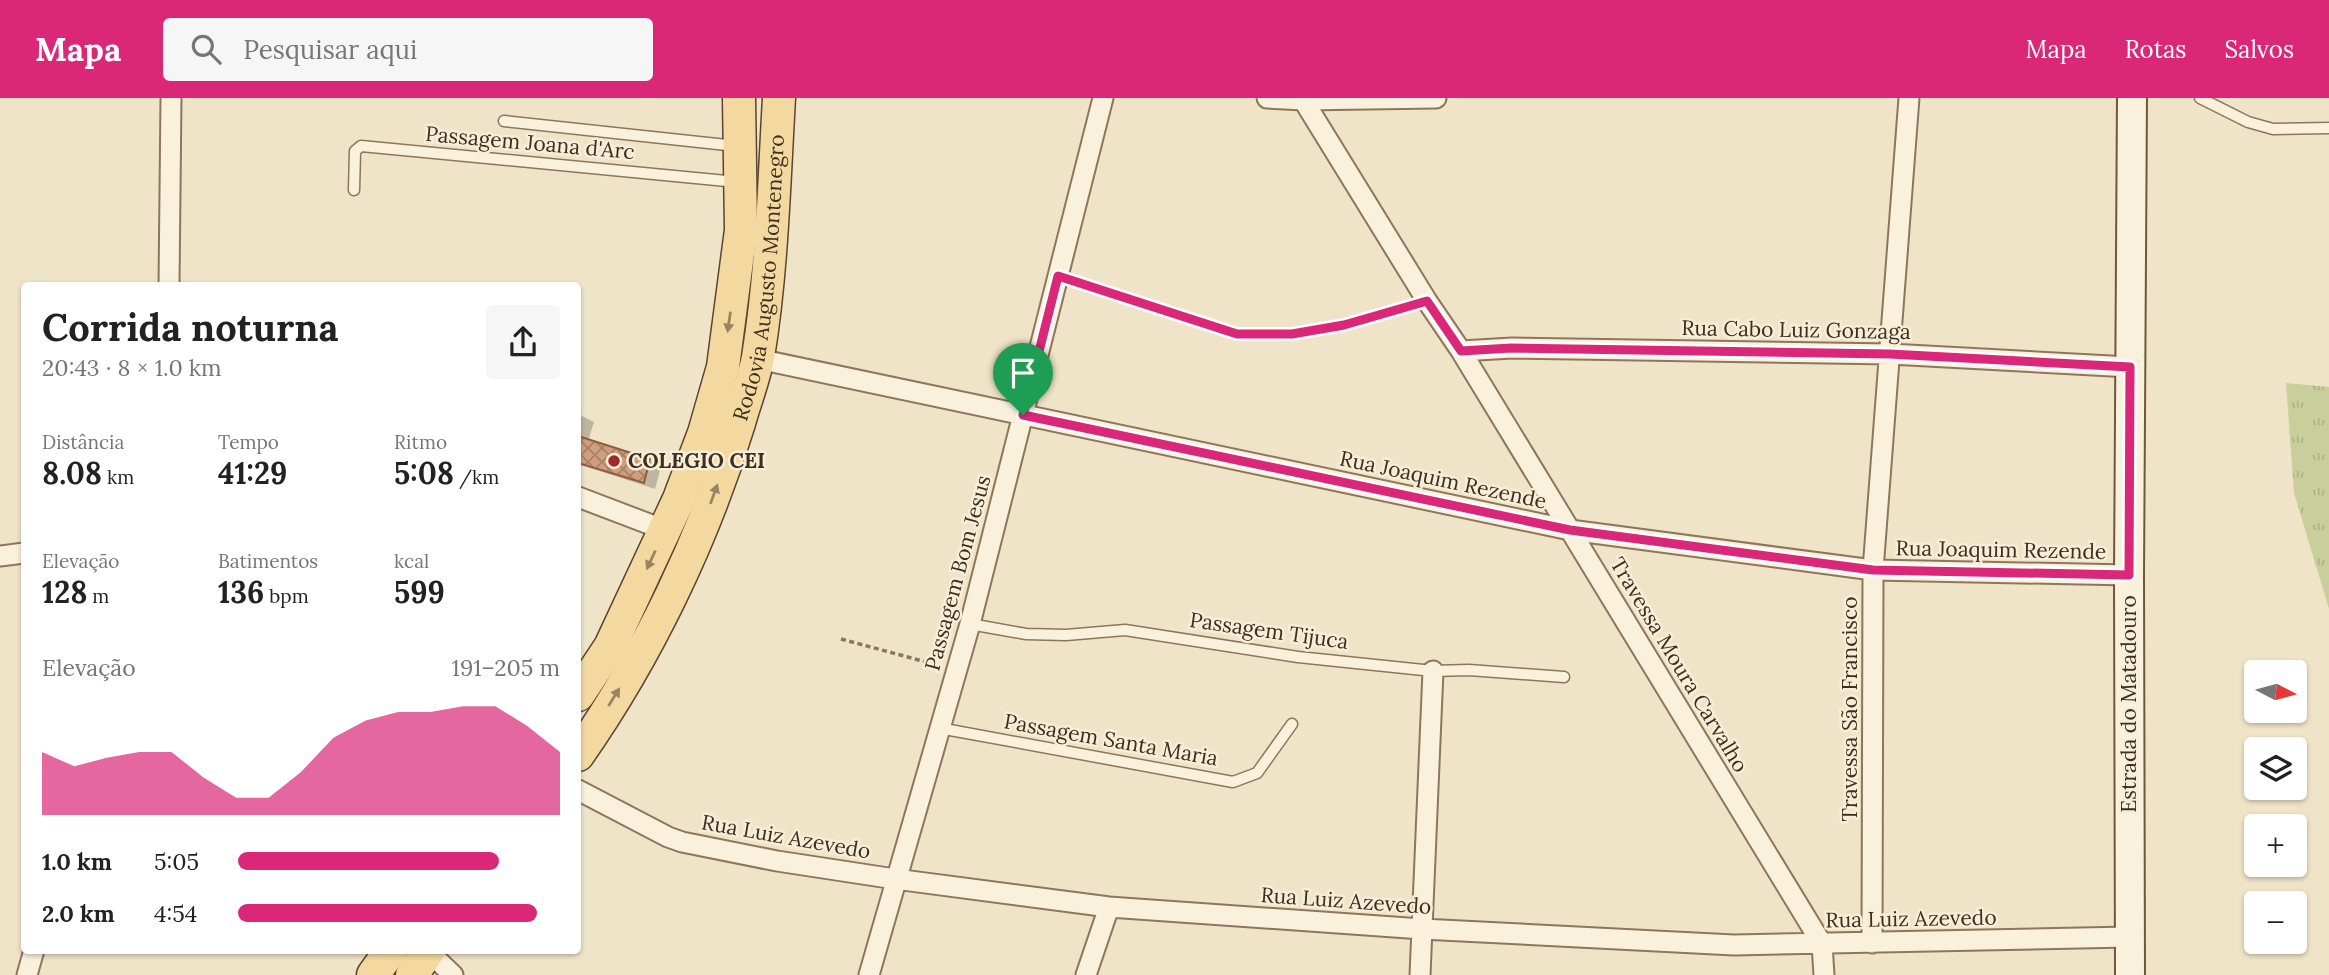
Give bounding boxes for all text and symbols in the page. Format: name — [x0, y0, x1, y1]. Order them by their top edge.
search box — [163, 18, 653, 81]
text: Mapa — [35, 28, 121, 70]
icon: search — [187, 30, 225, 68]
text: Pesquisar aqui — [243, 33, 417, 66]
text: Mapa — [2026, 34, 2087, 65]
text: Rotas — [2125, 34, 2186, 65]
text: Salvos — [2224, 34, 2294, 65]
street label: Passagem Joana d'Arc — [424, 120, 636, 165]
street label: Rodovia Augusto Montenegro — [726, 134, 790, 424]
text: Corrida noturna — [42, 303, 338, 351]
button: share — [486, 305, 560, 379]
one-way arrow — [723, 311, 734, 333]
street label: Rua Cabo Luiz Gonzaga — [1681, 314, 1911, 345]
pin — [993, 343, 1053, 415]
text: 20:43 · 8 × 1.0 km — [42, 353, 222, 382]
icon: arrive — [1004, 354, 1042, 392]
text: Distância — [42, 430, 124, 454]
text: Tempo — [218, 430, 279, 454]
text: Ritmo — [394, 430, 447, 454]
street label: Rua Joaquim Rezende — [1337, 444, 1549, 515]
place label: COLEGIO CEI — [628, 447, 765, 474]
marker: COLEGIO CEI — [606, 453, 622, 469]
text: 8.08 — [42, 454, 102, 492]
text: 41:29 — [218, 454, 287, 492]
text: 5:08 — [394, 454, 454, 492]
text: km — [102, 465, 134, 489]
text: /km — [454, 465, 499, 489]
street label: Passagem Bom Jesus — [918, 472, 997, 674]
one-way arrow — [709, 483, 720, 504]
street label: Rua Joaquim Rezende — [1895, 534, 2107, 565]
text: Elevação — [42, 549, 119, 573]
text: Batimentos — [218, 549, 318, 573]
text: kcal — [394, 549, 429, 573]
one-way arrow — [645, 550, 657, 570]
street label: Travessa Moura Carvalho — [1604, 552, 1754, 777]
text: 128 — [42, 573, 87, 611]
text: 136 — [218, 573, 264, 611]
text: 599 — [394, 573, 445, 611]
text: m — [87, 584, 109, 608]
text: bpm — [264, 584, 309, 608]
street label: Estrada do Matadouro — [2115, 595, 2142, 813]
street label: Travessa São Francisco — [1836, 597, 1863, 821]
street label: Passagem Tijuca — [1188, 606, 1350, 655]
text: Elevação — [42, 653, 136, 682]
text: 191–205 m — [452, 653, 560, 682]
north arrow — [2244, 660, 2306, 723]
map controls — [2244, 660, 2307, 954]
one-way arrow — [608, 688, 621, 707]
street label: Passagem Santa Maria — [1002, 707, 1220, 772]
button: layers — [2244, 737, 2307, 800]
street label: Rua Luiz Azevedo — [699, 808, 873, 865]
button: + — [2244, 814, 2307, 877]
text: 1.0 km — [42, 847, 112, 876]
text: 5:05 — [154, 847, 199, 876]
street label: Rua Luiz Azevedo — [1260, 881, 1432, 920]
button: − — [2244, 891, 2307, 954]
text: 2.0 km — [42, 899, 115, 928]
text: 4:54 — [154, 899, 197, 928]
street label: Rua Luiz Azevedo — [1825, 904, 1997, 933]

